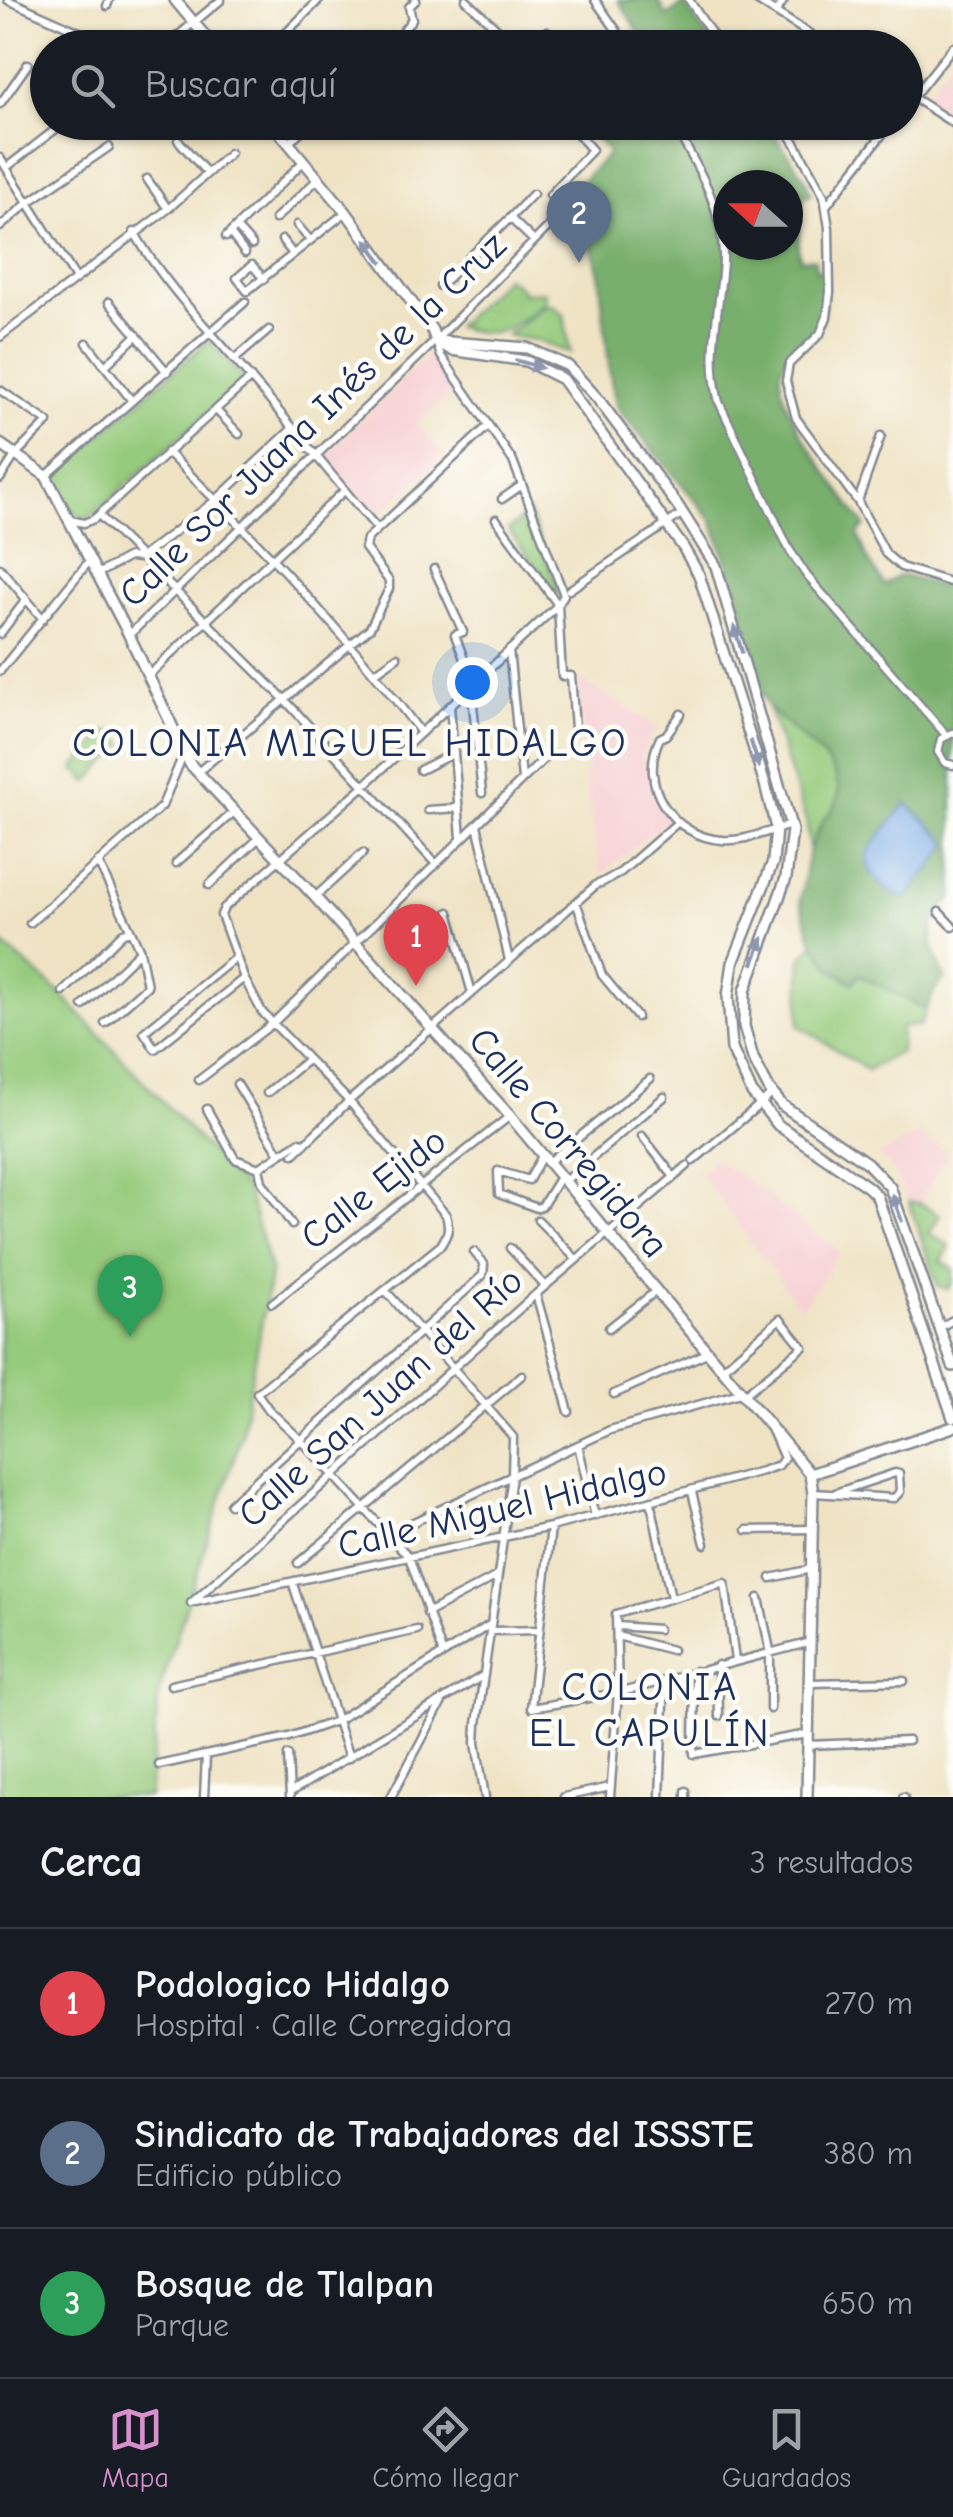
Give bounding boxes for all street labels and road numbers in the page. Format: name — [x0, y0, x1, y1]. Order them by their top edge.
street label: Calle Sor Juana Inés de la Cruz — [110, 223, 515, 616]
street label: Calle Corregidora — [459, 1019, 677, 1266]
street label: Calle Ejido — [292, 1118, 455, 1259]
street label: Calle San Juan del Río — [229, 1259, 532, 1537]
street label: Calle Miguel Hidalgo — [334, 1450, 671, 1568]

